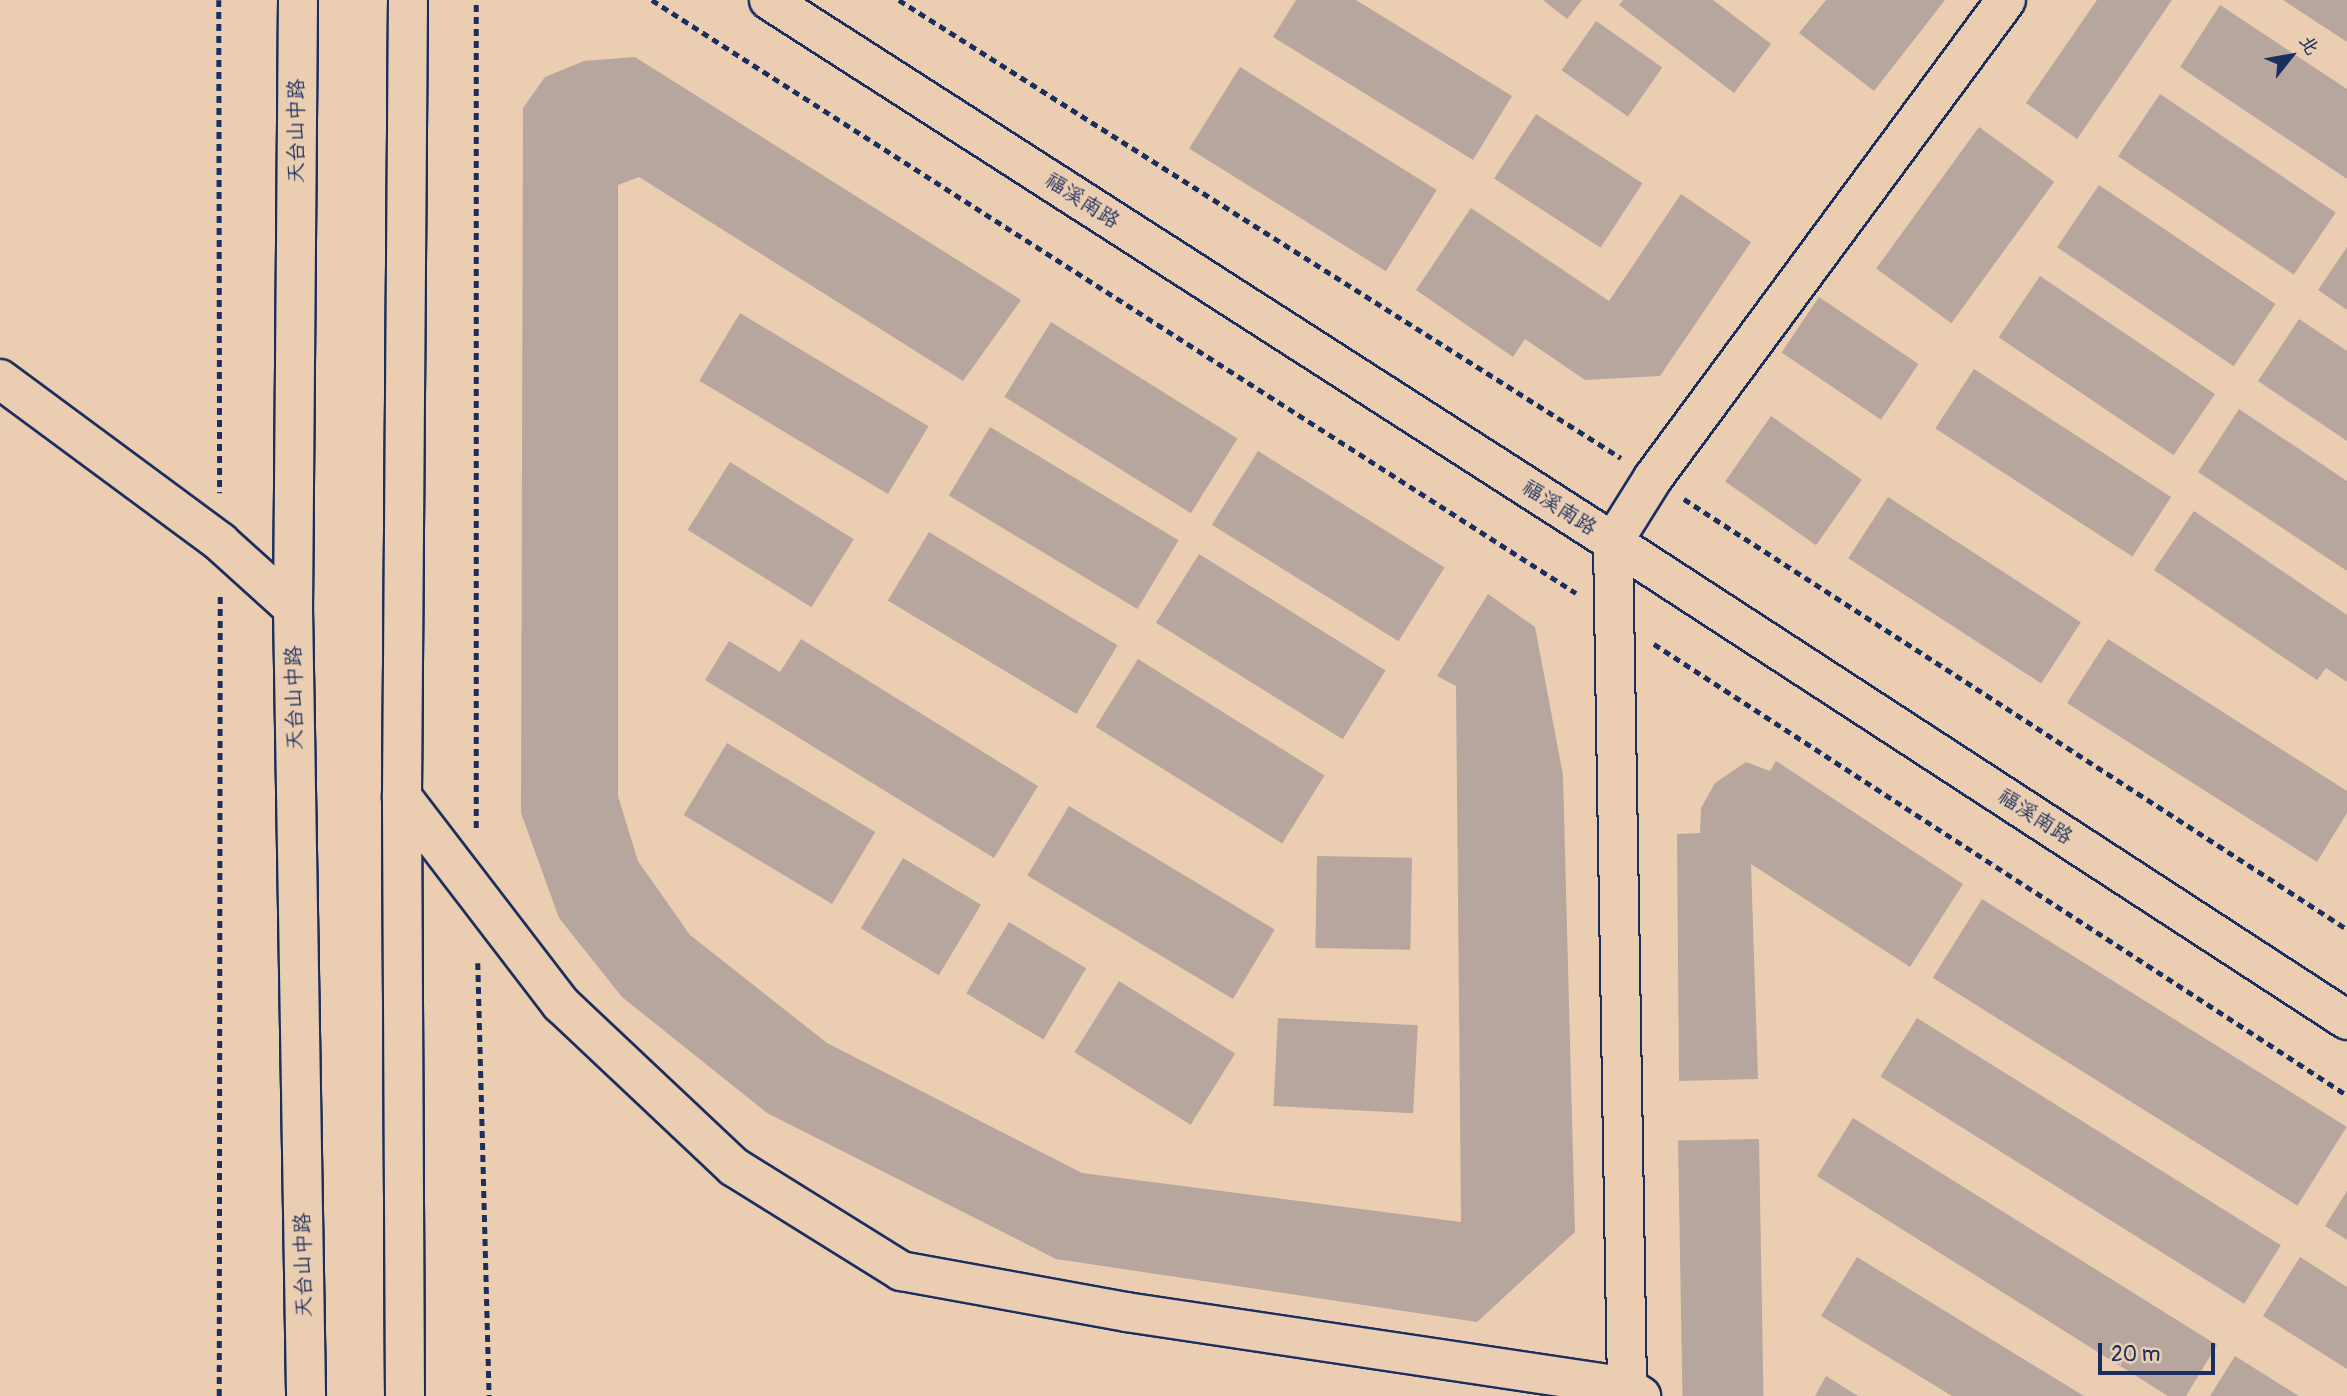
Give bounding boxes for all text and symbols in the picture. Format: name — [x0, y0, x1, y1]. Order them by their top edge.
north arrow — [2256, 21, 2326, 91]
text: 北 — [2294, 31, 2324, 60]
street label: 天台山中路 — [284, 79, 310, 183]
street label: 福溪南路 — [1040, 168, 1124, 234]
street label: 福溪南路 — [1517, 475, 1601, 541]
street label: 天台山中路 — [281, 645, 309, 751]
street label: 福溪南路 — [1993, 784, 2077, 850]
street label: 天台山中路 — [290, 1212, 318, 1318]
scale bar — [2102, 1330, 2219, 1374]
text: 20 m — [2111, 1341, 2160, 1368]

